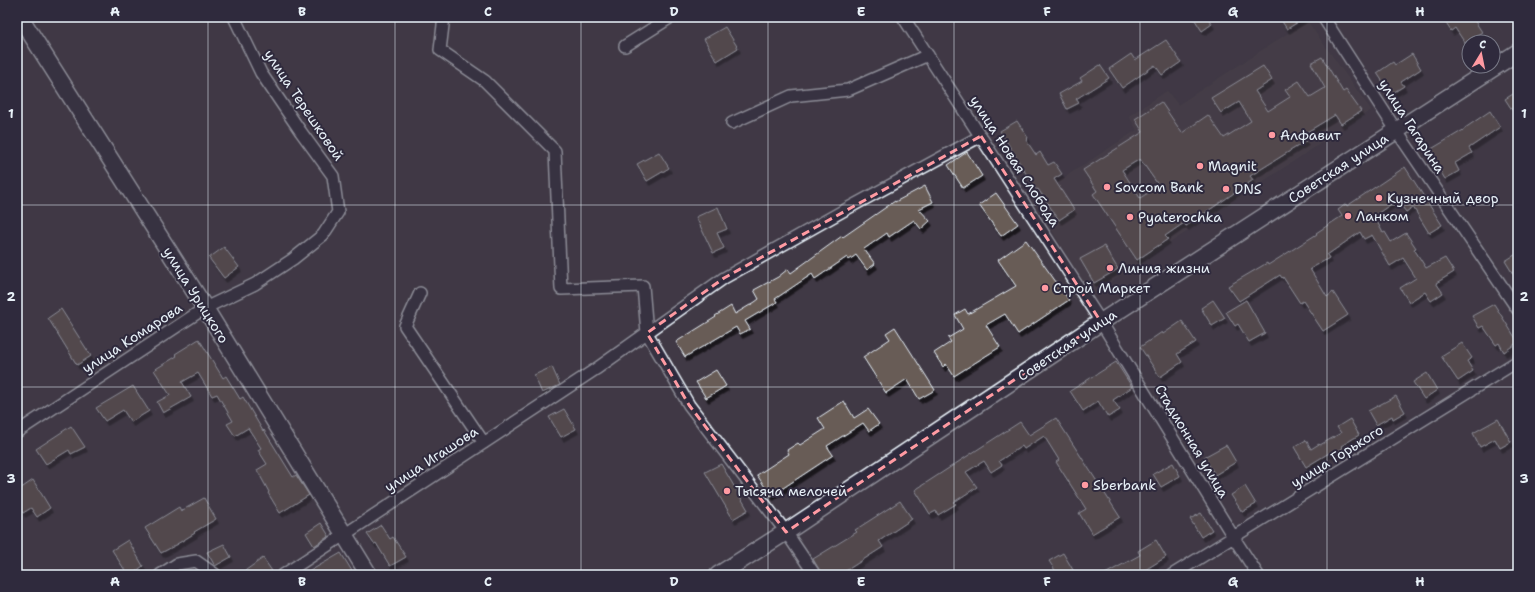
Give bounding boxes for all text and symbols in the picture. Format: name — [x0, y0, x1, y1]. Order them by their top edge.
text: A — [110, 3, 120, 20]
text: B — [298, 3, 306, 20]
text: C — [484, 3, 492, 20]
text: D — [669, 3, 679, 20]
text: E — [857, 3, 866, 20]
text: F — [1043, 3, 1051, 20]
text: G — [1228, 3, 1239, 20]
text: H — [1415, 3, 1425, 20]
north arrow — [1461, 34, 1501, 74]
text: С — [1478, 37, 1488, 53]
street label: улица Терешковой — [260, 46, 348, 164]
street label: улица Гагарина — [1375, 75, 1449, 177]
street label: улица Новая Слобода — [966, 92, 1064, 230]
text: 1 — [8, 105, 14, 122]
text: 1 — [1521, 105, 1527, 122]
place label: Алфавит — [1280, 126, 1341, 144]
street label: Советская улица — [1285, 129, 1392, 207]
marker: Алфавит — [1267, 130, 1277, 140]
place label: Magnit — [1208, 157, 1257, 175]
marker: Magnit — [1195, 161, 1205, 171]
place label: Sovcom Bank — [1115, 178, 1204, 196]
place label: DNS — [1234, 180, 1262, 198]
marker: Sovcom Bank — [1102, 182, 1112, 192]
marker: DNS — [1221, 184, 1231, 194]
place label: Кузнечный двор — [1387, 189, 1499, 207]
marker: Кузнечный двор — [1374, 193, 1384, 203]
place label: Ланком — [1356, 207, 1409, 225]
place label: Pyaterochka — [1138, 208, 1222, 226]
marker: Ланком — [1343, 211, 1353, 221]
marker: Pyaterochka — [1125, 212, 1135, 222]
street label: улица Урицкого — [159, 243, 233, 347]
place label: Линия жизни — [1118, 259, 1210, 277]
marker: Линия жизни — [1105, 263, 1115, 273]
place label: Строй Маркет — [1053, 279, 1151, 297]
marker: Строй Маркет — [1040, 283, 1050, 293]
text: 2 — [6, 288, 16, 305]
text: 2 — [1519, 288, 1529, 305]
street label: улица Комарова — [78, 299, 186, 377]
street label: Советская улица — [1014, 305, 1120, 385]
street label: Стадионная улица — [1151, 381, 1233, 501]
street label: улица Горького — [1287, 420, 1387, 492]
street label: улица Игашова — [381, 422, 481, 496]
text: 3 — [6, 470, 16, 487]
text: 3 — [1519, 470, 1529, 487]
place label: Sberbank — [1093, 476, 1156, 494]
marker: Sberbank — [1080, 480, 1090, 490]
place label: Тысяча мелочей — [735, 482, 847, 500]
marker: Тысяча мелочей — [722, 486, 732, 496]
text: A — [110, 573, 120, 590]
text: B — [298, 573, 306, 590]
text: C — [484, 573, 492, 590]
text: D — [669, 573, 679, 590]
text: E — [857, 573, 866, 590]
text: F — [1043, 573, 1051, 590]
text: G — [1228, 573, 1239, 590]
text: H — [1415, 573, 1425, 590]

